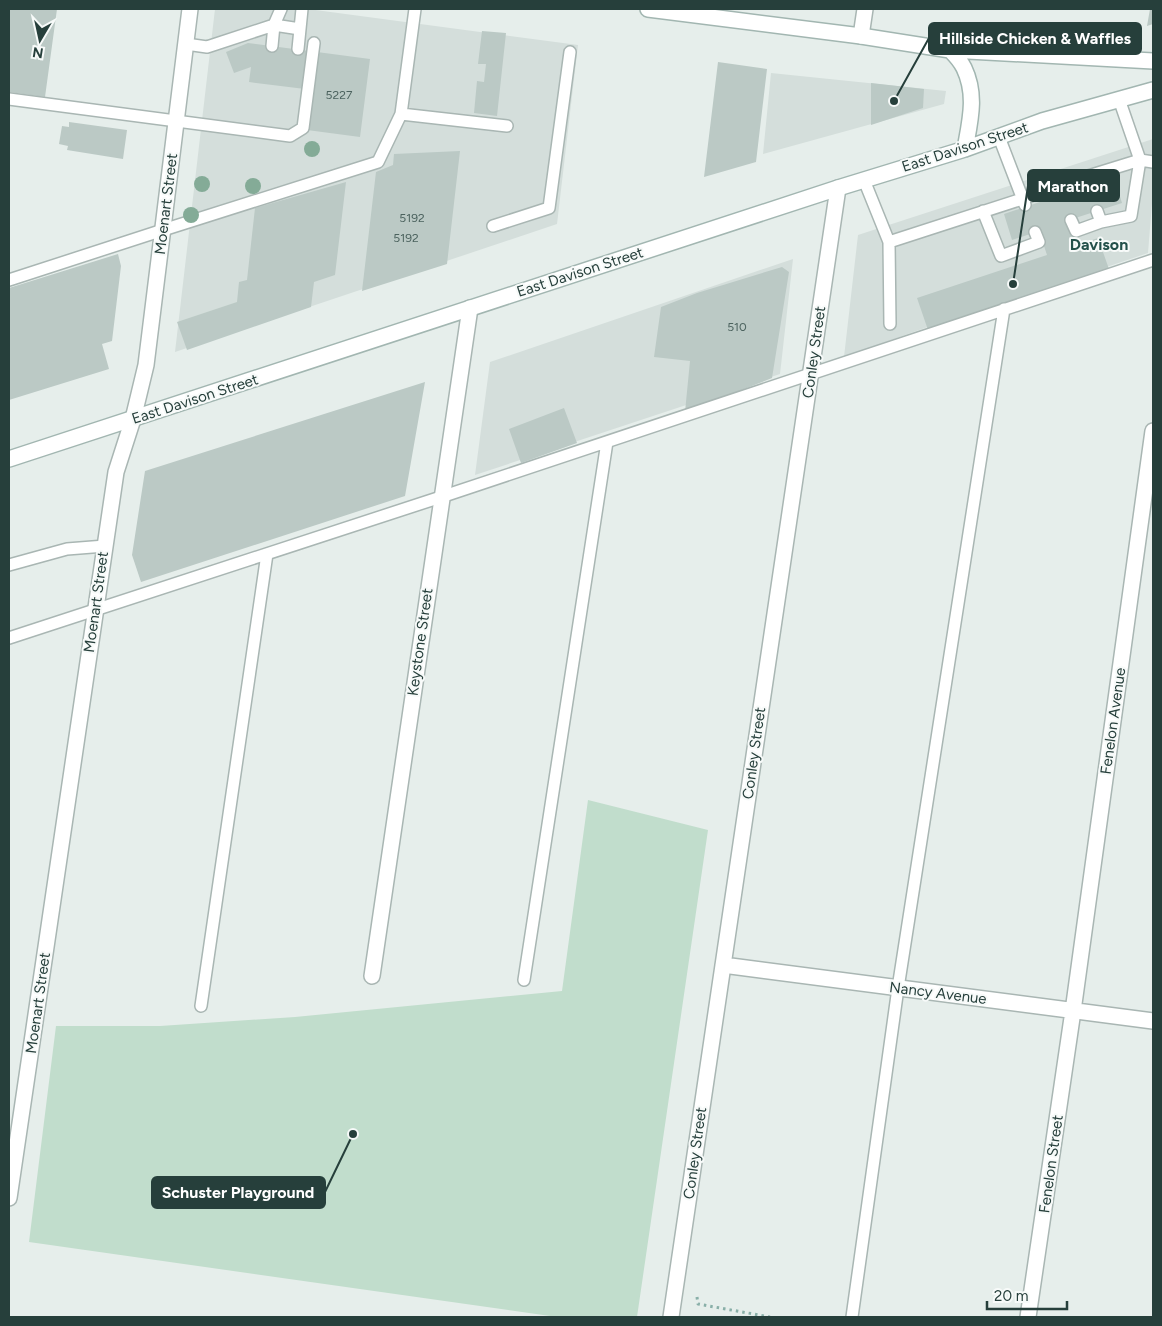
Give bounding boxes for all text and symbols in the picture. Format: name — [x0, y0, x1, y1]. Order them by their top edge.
north arrow — [15, 15, 65, 65]
callout: Hillside Chicken & Waffles — [929, 23, 1141, 54]
text: Hillside Chicken & Waffles — [939, 29, 1132, 48]
text: N — [31, 43, 45, 62]
house number: 5227 — [326, 88, 353, 102]
street label: East Davison Street — [900, 118, 1031, 176]
street label: Moenart Street — [151, 152, 181, 256]
callout: Marathon — [1028, 170, 1119, 201]
text: Marathon — [1038, 177, 1108, 196]
house number: 5192 — [399, 211, 425, 225]
house number: 5192 — [393, 231, 419, 245]
district label: Davison — [1070, 235, 1128, 254]
street label: East Davison Street — [515, 243, 646, 301]
street label: Conley Street — [799, 304, 829, 399]
house number: 510 — [727, 320, 747, 334]
street label: East Davison Street — [130, 370, 261, 428]
street label: Moenart Street — [80, 550, 112, 654]
street label: Keystone Street — [404, 587, 437, 697]
street label: Fenelon Avenue — [1097, 666, 1129, 776]
street label: Conley Street — [739, 705, 769, 800]
street label: Moenart Street — [22, 951, 54, 1055]
street label: Nancy Avenue — [888, 978, 988, 1008]
street label: Conley Street — [680, 1105, 710, 1200]
street label: Fenelon Street — [1035, 1113, 1067, 1214]
callout: Schuster Playground — [152, 1177, 325, 1208]
text: Schuster Playground — [162, 1183, 314, 1202]
scale bar — [987, 1278, 1067, 1310]
text: 20 m — [994, 1287, 1028, 1305]

